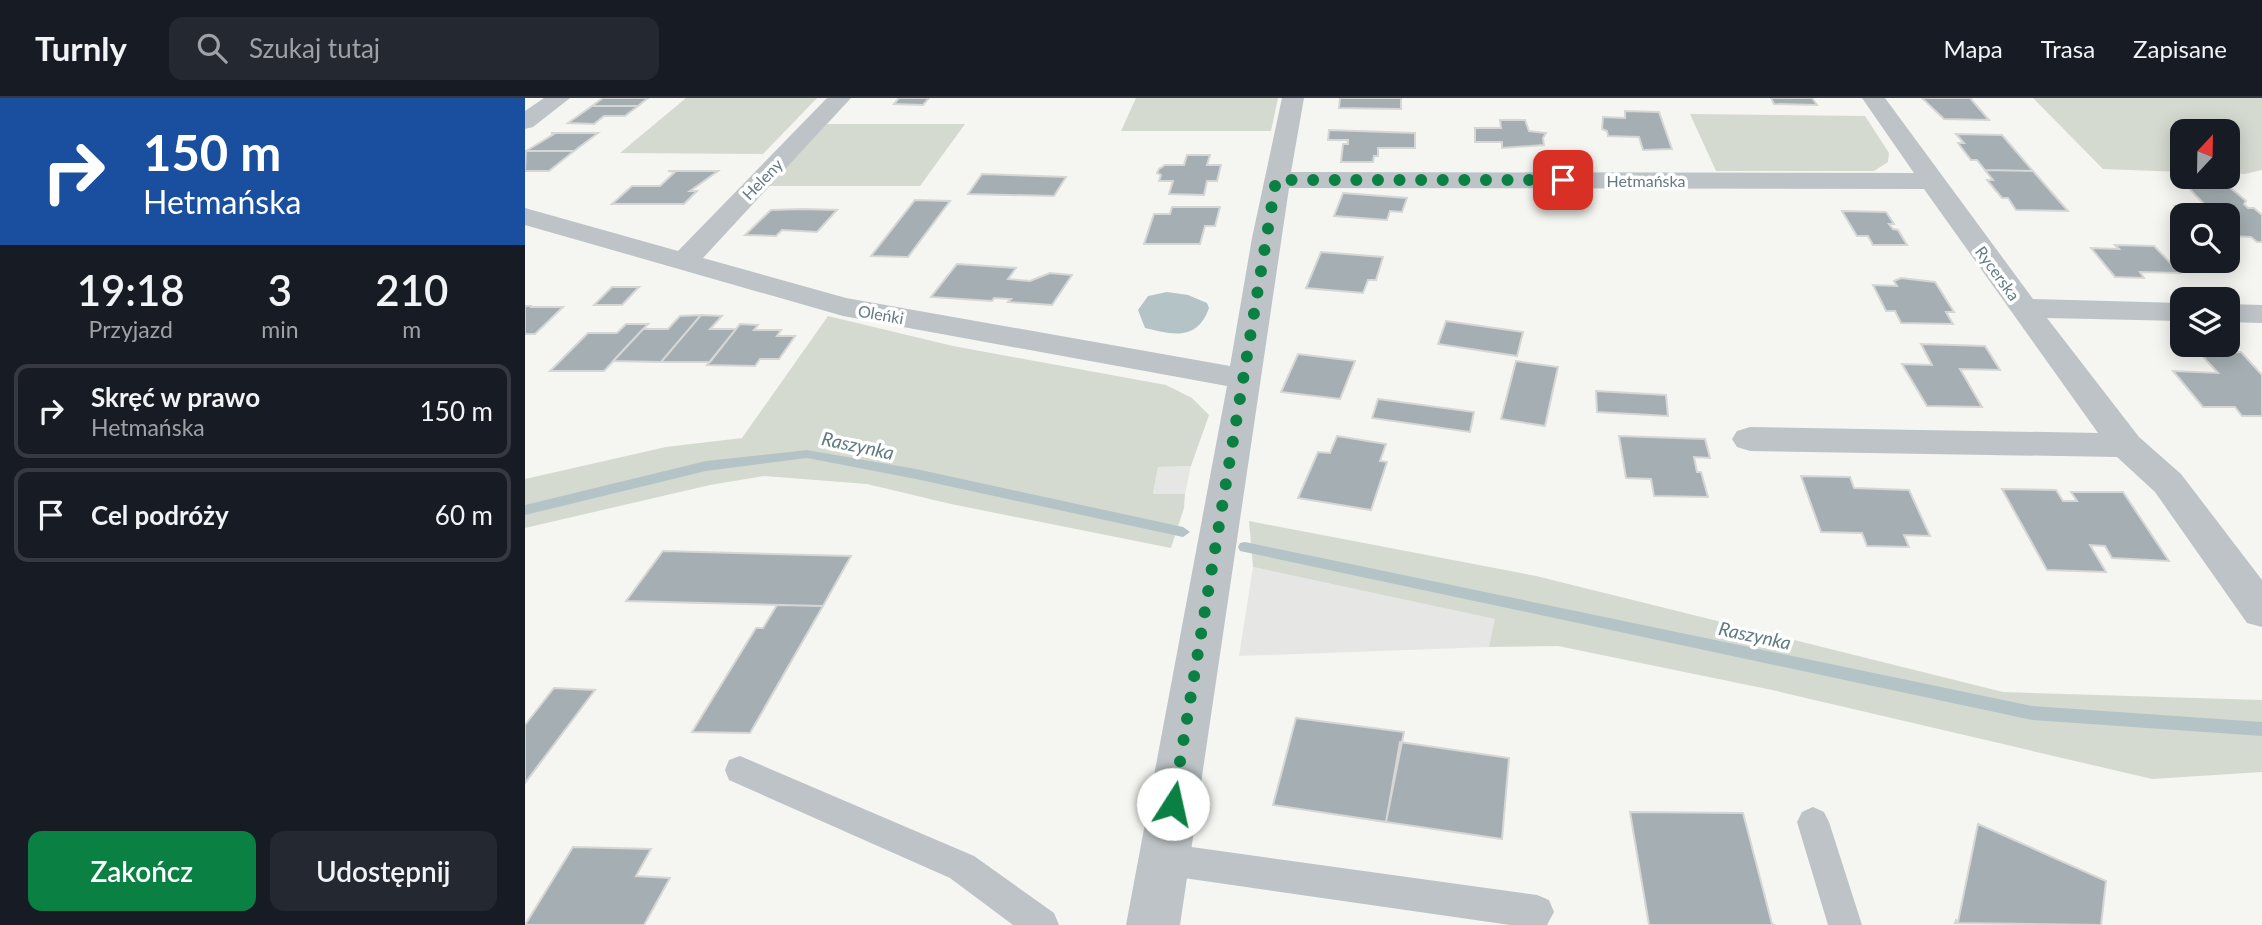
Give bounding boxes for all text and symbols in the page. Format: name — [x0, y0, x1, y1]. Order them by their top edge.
search box — [169, 17, 659, 80]
text: Turnly — [35, 28, 127, 68]
icon: search — [193, 29, 231, 67]
text: Szukaj tutaj — [249, 32, 380, 64]
text: Mapa — [1944, 34, 2003, 63]
text: Trasa — [2041, 34, 2095, 63]
text: Zapisane — [2133, 34, 2227, 63]
north arrow — [2170, 119, 2240, 189]
map controls — [2170, 119, 2240, 357]
text: 150 m — [143, 123, 281, 181]
icon: right — [28, 126, 119, 217]
pin — [1533, 150, 1593, 210]
street label: Heleny — [738, 154, 787, 203]
icon: arrive — [1544, 161, 1582, 199]
street label: Hetmańska — [1606, 171, 1686, 190]
text: Hetmańska — [143, 182, 301, 221]
button: search — [2170, 203, 2240, 273]
street label: Rycerska — [1972, 242, 2024, 304]
text: 19:18 — [77, 265, 185, 315]
text: 3 — [268, 265, 292, 315]
text: 210 — [375, 265, 448, 315]
button: layers — [2170, 287, 2240, 357]
street label: Oleńki — [857, 301, 905, 327]
text: Przyjazd — [89, 315, 173, 343]
text: min — [261, 315, 299, 343]
text: m — [402, 315, 421, 343]
text: Skręć w prawo — [91, 381, 260, 413]
icon: right — [32, 392, 70, 430]
text: 150 m — [420, 395, 493, 427]
text: Hetmańska — [91, 413, 205, 441]
water label: Raszynka — [820, 426, 896, 464]
icon: arrive — [32, 496, 70, 534]
text: Cel podróży — [91, 499, 229, 531]
text: 60 m — [435, 499, 493, 531]
water label: Raszynka — [1717, 616, 1793, 654]
position arrow — [1136, 767, 1210, 841]
button: Zakończ — [28, 831, 256, 911]
button: Udostępnij — [270, 831, 497, 911]

